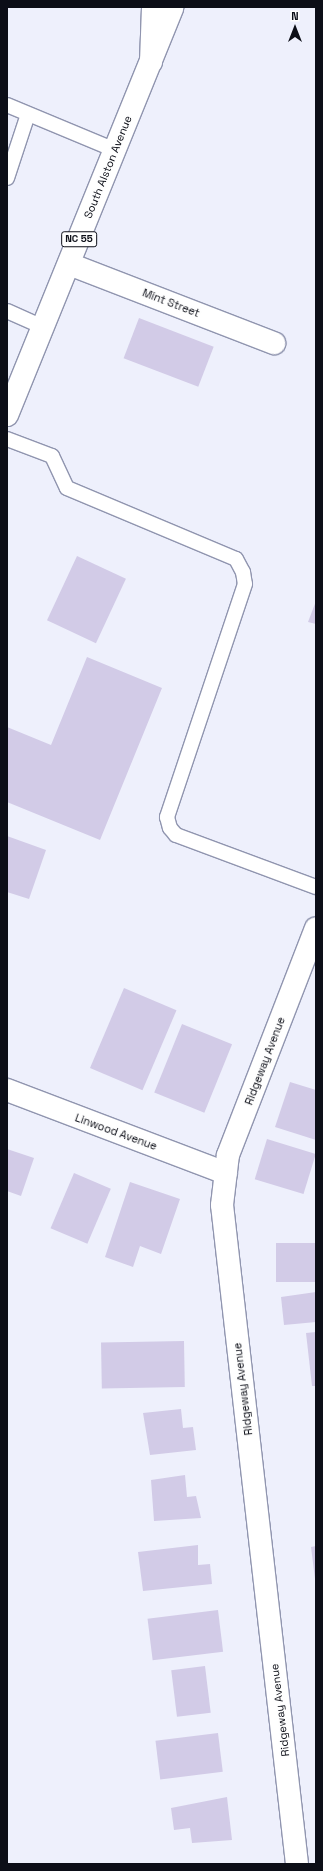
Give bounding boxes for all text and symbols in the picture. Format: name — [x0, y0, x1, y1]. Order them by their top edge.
north arrow — [275, 8, 315, 48]
text: N — [291, 9, 299, 23]
street label: South Alston Avenue — [81, 113, 135, 221]
road number: NC 55 — [61, 231, 97, 247]
street label: Mint Street — [140, 286, 202, 320]
street label: Ridgeway Avenue — [242, 1015, 288, 1107]
street label: Linwood Avenue — [73, 1111, 159, 1153]
street label: Ridgeway Avenue — [231, 1342, 255, 1436]
street label: Ridgeway Avenue — [268, 1663, 292, 1757]

